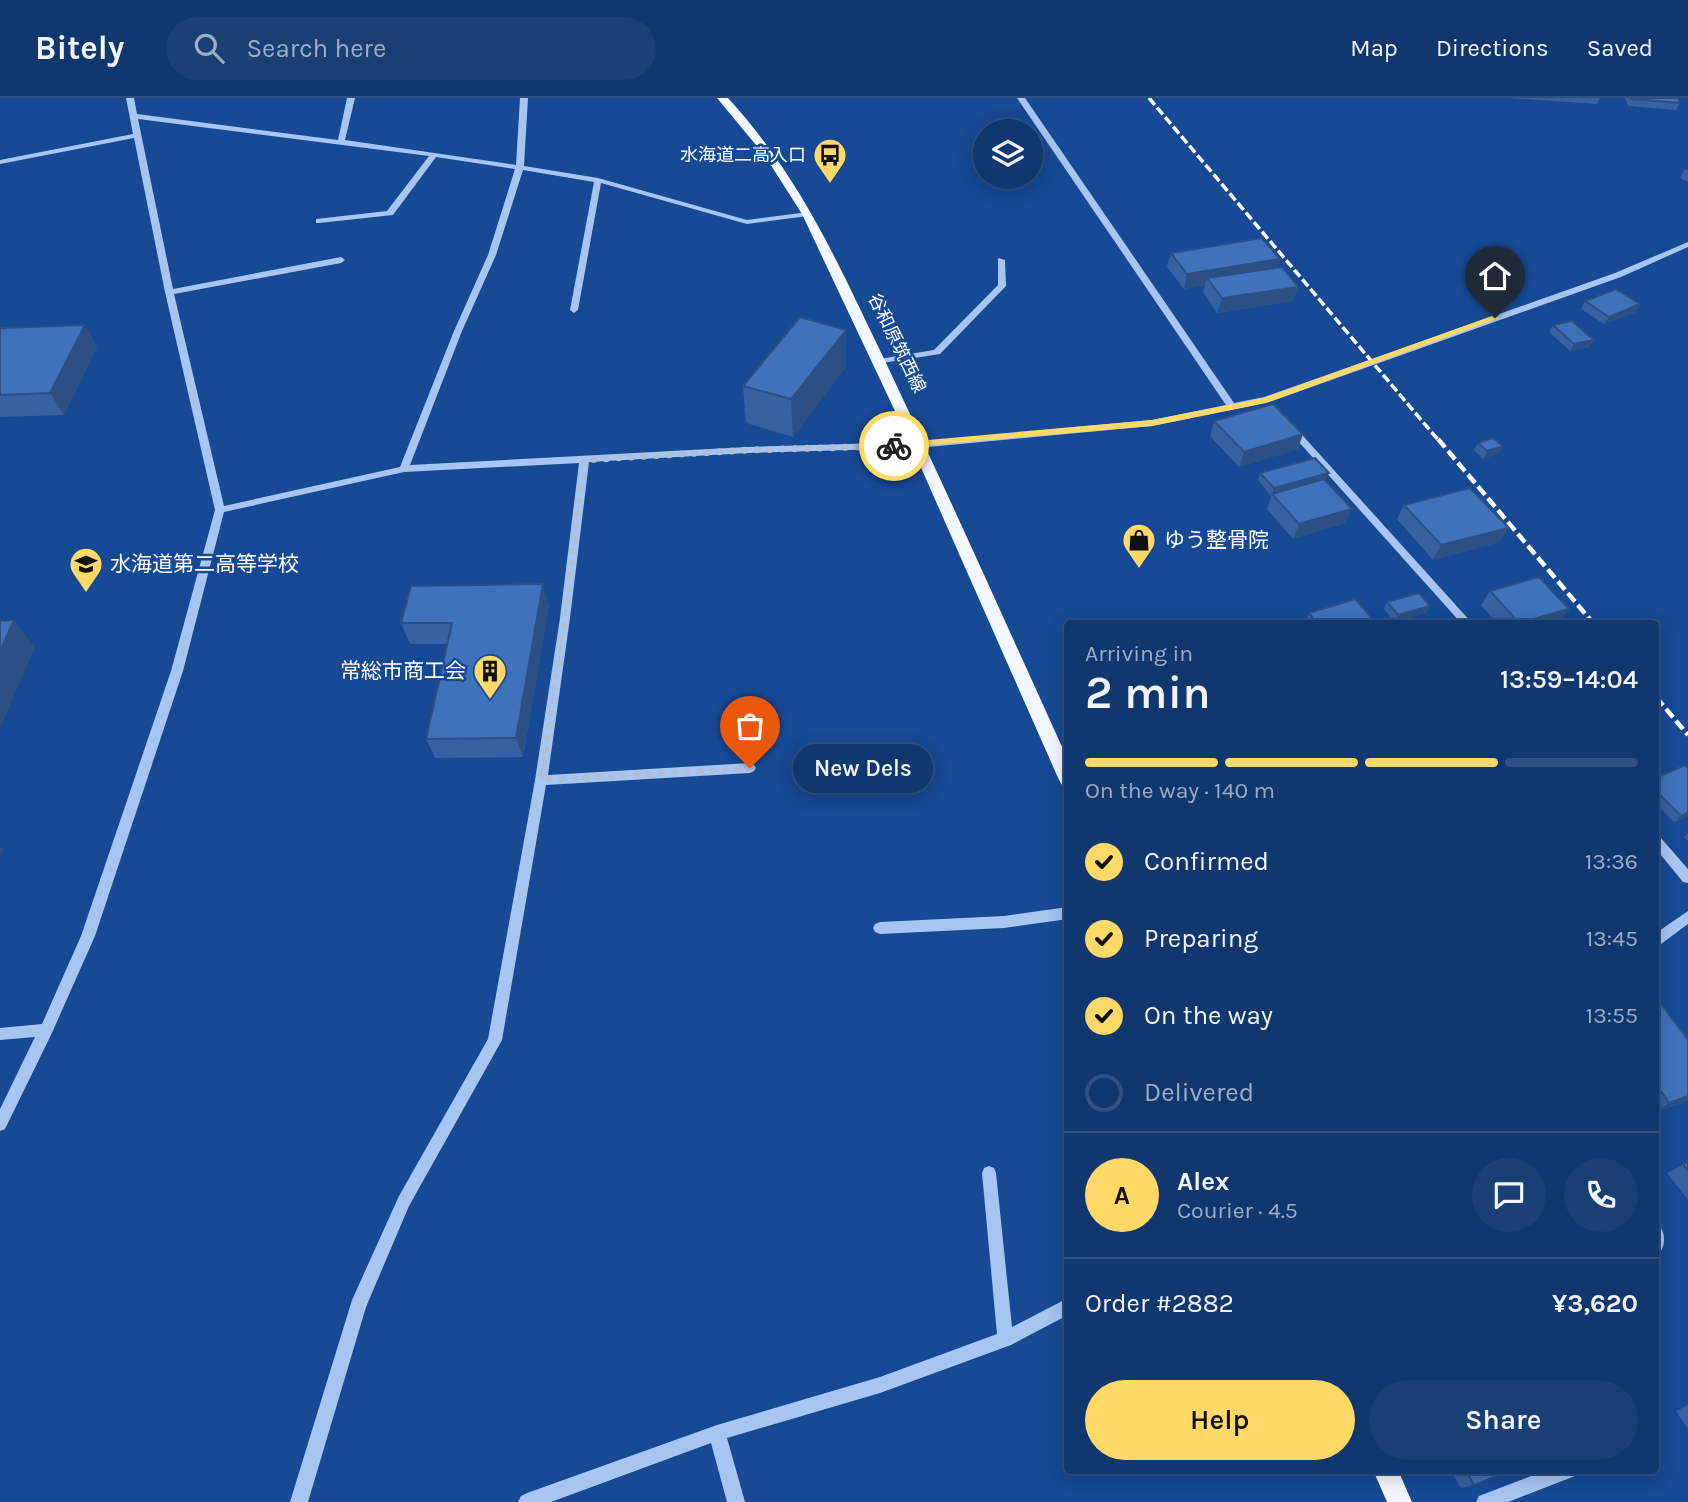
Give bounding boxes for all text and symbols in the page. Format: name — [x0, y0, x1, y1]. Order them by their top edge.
search box — [166, 17, 656, 80]
text: Bitely — [35, 29, 124, 67]
icon: search — [190, 29, 228, 67]
text: Search here — [246, 33, 386, 64]
text: Map — [1350, 34, 1398, 62]
text: Directions — [1436, 34, 1549, 62]
text: Saved — [1587, 34, 1653, 62]
map controls — [973, 119, 1043, 189]
button: layers — [973, 119, 1043, 189]
bus stop icon: 水海道二高入口 — [811, 136, 849, 185]
place label: 水海道二高入口 — [680, 144, 806, 166]
pin — [1465, 246, 1525, 318]
icon: home — [1476, 257, 1514, 295]
street label: 谷和原筑西線 — [863, 290, 931, 396]
courier — [859, 411, 929, 481]
icon: bike — [875, 427, 913, 465]
shop icon: ゆう整骨院 — [1120, 521, 1158, 570]
place label: ゆう整骨院 — [1164, 528, 1269, 552]
school or university icon: 水海道第二高等学校 — [67, 545, 105, 594]
place label: 水海道第二高等学校 — [110, 552, 299, 576]
text: Arriving in — [1085, 640, 1193, 667]
building icon: 常総市商工会 — [471, 652, 509, 701]
place label: 常総市商工会 — [340, 659, 466, 683]
text: 13:59–14:04 — [1500, 664, 1638, 695]
text: 2 min — [1085, 666, 1211, 720]
pin — [720, 696, 780, 768]
icon: bag — [731, 707, 769, 745]
callout: New Dels — [792, 744, 932, 792]
text: New Dels — [814, 755, 912, 782]
text: On the way · 140 m — [1085, 777, 1275, 804]
icon: check — [1085, 843, 1123, 881]
text: Confirmed — [1144, 846, 1269, 877]
text: 13:36 — [1585, 848, 1638, 875]
icon: check — [1085, 920, 1123, 958]
text: Preparing — [1144, 923, 1258, 954]
text: 13:45 — [1586, 925, 1638, 952]
icon: check — [1085, 997, 1123, 1035]
text: On the way — [1144, 1000, 1273, 1031]
text: 13:55 — [1586, 1002, 1638, 1029]
text: Delivered — [1144, 1077, 1254, 1108]
button: chat — [1472, 1158, 1546, 1232]
button: phone — [1564, 1158, 1638, 1232]
text: Alex — [1177, 1166, 1229, 1197]
text: A — [1114, 1180, 1130, 1211]
text: Courier · 4.5 — [1177, 1197, 1298, 1224]
text: Order #2882 — [1085, 1288, 1234, 1319]
text: ¥3,620 — [1552, 1288, 1638, 1319]
button: Help — [1085, 1380, 1355, 1460]
button: Share — [1369, 1380, 1638, 1460]

